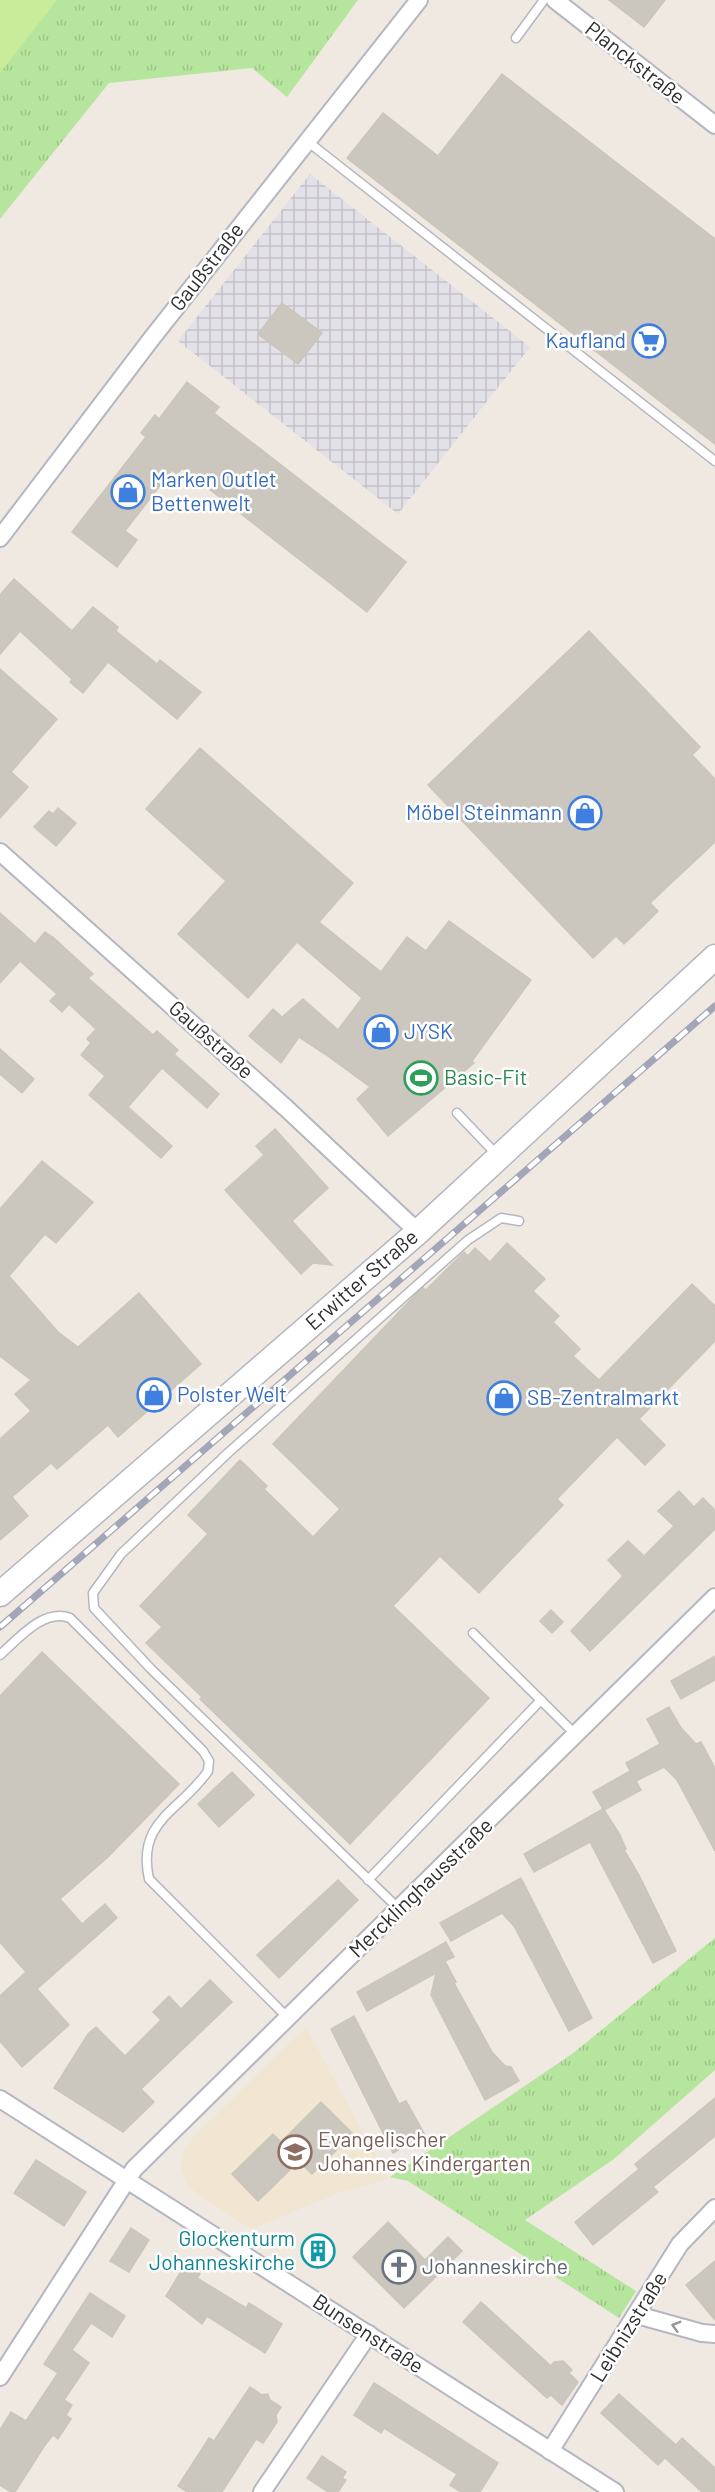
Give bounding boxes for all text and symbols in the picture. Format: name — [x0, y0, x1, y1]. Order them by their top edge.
street label: Planckstraße — [581, 15, 691, 108]
street label: Gaußstraße — [164, 217, 248, 315]
supermarket icon: Kaufland — [631, 323, 667, 359]
place label: Kaufland — [546, 327, 626, 352]
place label: Marken Outlet Bettenwelt — [151, 466, 277, 515]
shop icon: Marken Outlet Bettenwelt — [110, 474, 146, 510]
shop icon: Möbel Steinmann — [567, 795, 603, 831]
place label: Möbel Steinmann — [406, 799, 562, 824]
street label: Gaußstraße — [165, 994, 259, 1083]
shop icon: JYSK — [363, 1014, 399, 1050]
place label: JYSK — [404, 1018, 453, 1043]
sports icon: Basic-Fit — [403, 1060, 439, 1096]
place label: Basic-Fit — [444, 1064, 527, 1089]
street label: Erwitter Straße — [300, 1223, 422, 1334]
shop icon: Polster Welt — [136, 1377, 172, 1413]
shop icon: SB-Zentralmarkt — [486, 1380, 522, 1416]
place label: Polster Welt — [177, 1381, 287, 1406]
place label: SB-Zentralmarkt — [527, 1384, 679, 1409]
street label: Mercklinghausstraße — [343, 1812, 497, 1962]
place label: Evangelischer Johannes Kindergarten — [318, 2126, 531, 2175]
school or university icon: Evangelischer Johannes Kindergarten — [277, 2134, 313, 2170]
place label: Glockenturm Johanneskirche — [149, 2225, 295, 2274]
building icon: Glockenturm Johanneskirche — [300, 2233, 336, 2269]
church icon: Johanneskirche — [381, 2249, 417, 2285]
place label: Johanneskirche — [422, 2253, 568, 2278]
street label: Leibnizstraße — [584, 2267, 671, 2386]
street label: Bunsenstraße — [309, 2288, 429, 2378]
one-way arrow — [671, 2321, 682, 2333]

